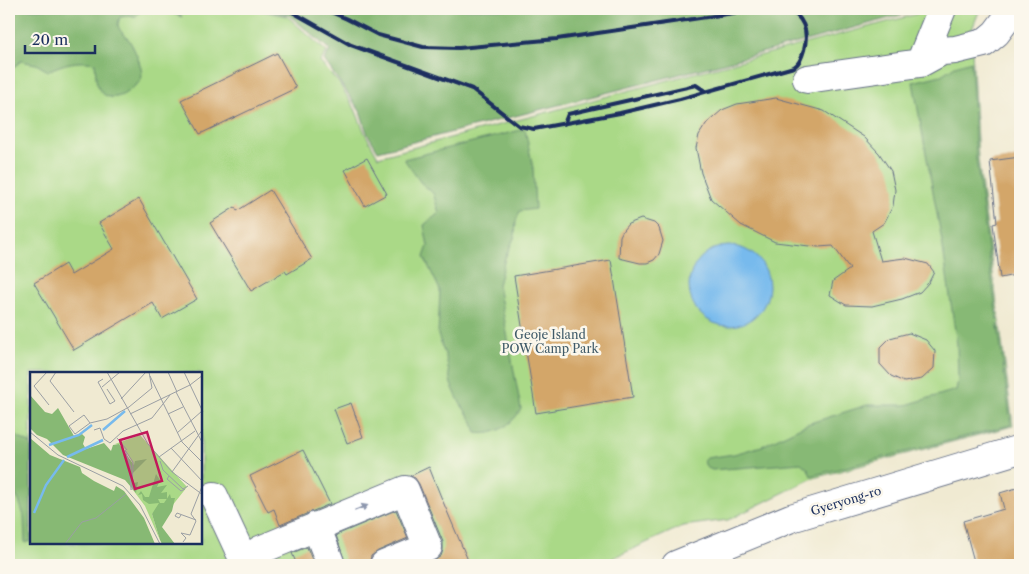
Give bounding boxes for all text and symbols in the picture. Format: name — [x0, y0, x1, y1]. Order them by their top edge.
scale bar — [25, 22, 95, 54]
text: 20 m — [32, 30, 68, 49]
park label: Geoje Island POW Camp Park — [502, 327, 599, 356]
inset map — [30, 372, 202, 544]
street label: Gyeryong-ro — [809, 483, 883, 518]
one-way arrow — [354, 503, 368, 511]

